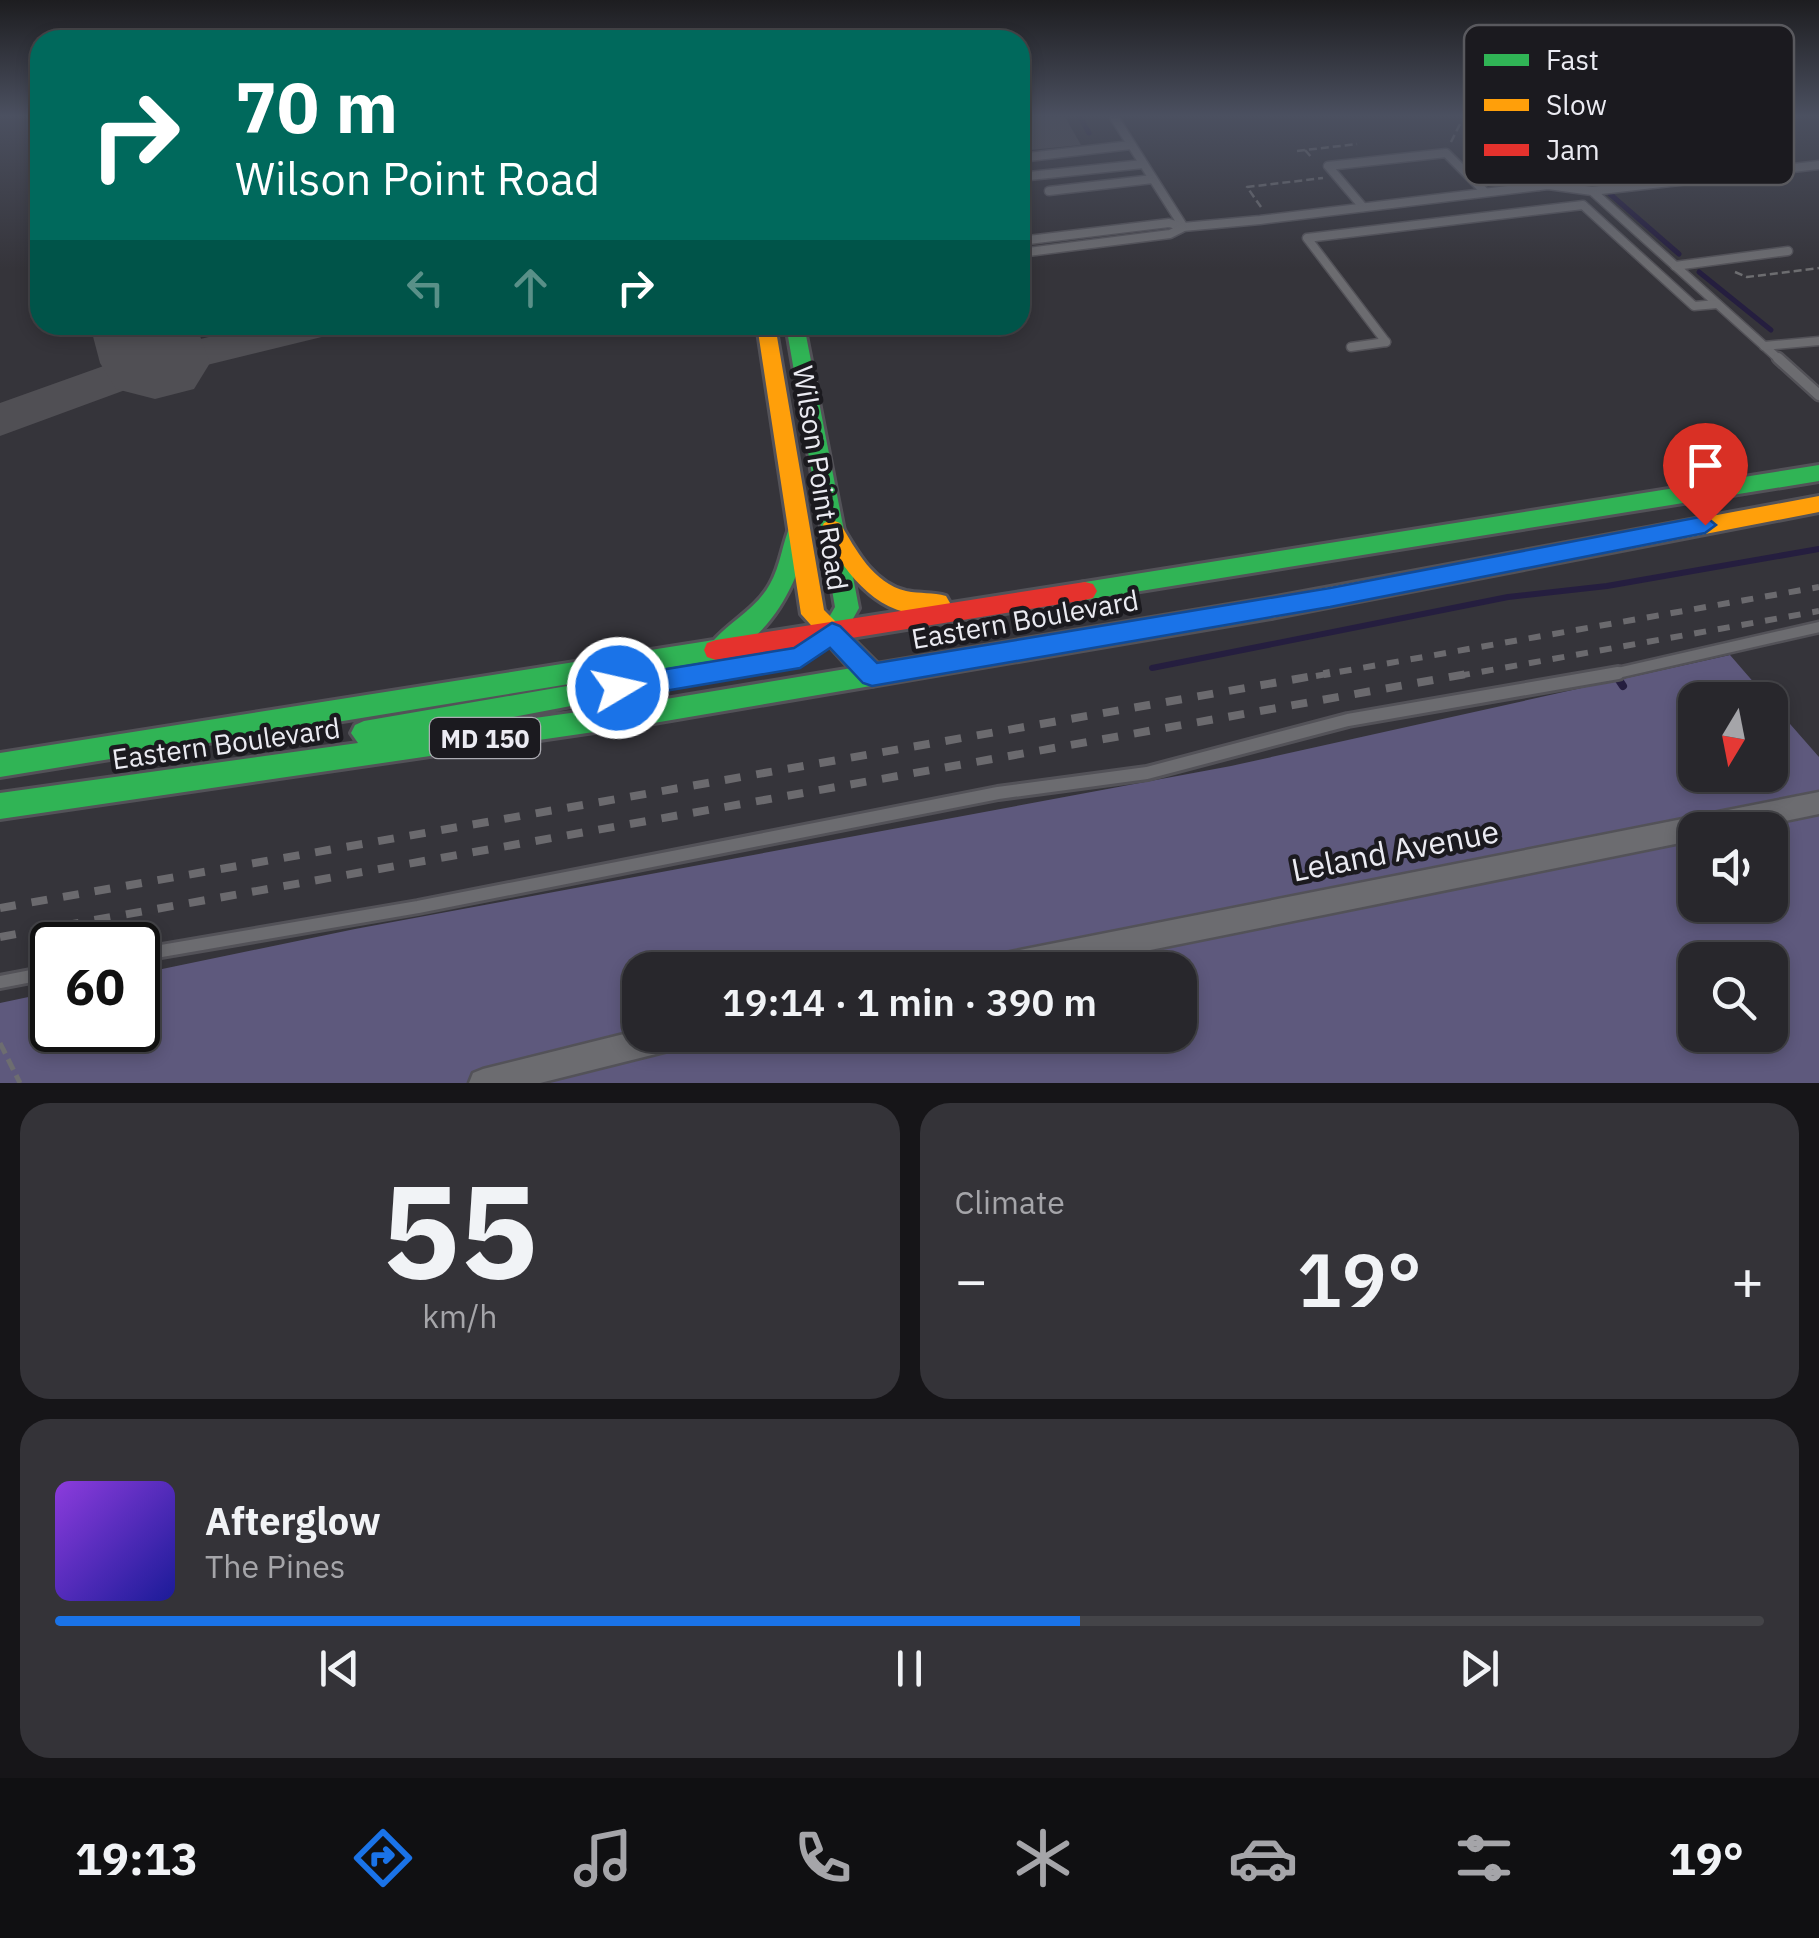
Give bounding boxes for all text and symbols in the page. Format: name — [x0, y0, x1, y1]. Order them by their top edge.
legend — [1464, 25, 1794, 185]
text: Fast — [1546, 41, 1599, 78]
text: 70 m — [235, 61, 398, 152]
icon: right — [70, 70, 200, 200]
text: Slow — [1546, 86, 1607, 123]
text: Jam — [1546, 131, 1600, 168]
text: Wilson Point Road — [235, 149, 600, 207]
icon: left — [398, 260, 453, 315]
icon: ahead — [503, 260, 558, 315]
icon: right — [608, 260, 663, 315]
street label: Wilson Point Road — [785, 363, 857, 593]
pin — [1663, 423, 1748, 526]
icon: arrive — [1678, 438, 1733, 493]
street label: Eastern Boulevard — [909, 581, 1141, 657]
position arrow — [566, 636, 670, 740]
north arrow — [1678, 682, 1788, 792]
map controls — [1678, 682, 1788, 1052]
street label: Eastern Boulevard — [110, 709, 342, 777]
road number: MD 150 — [430, 718, 540, 758]
street label: Leland Avenue — [1288, 809, 1502, 891]
button: sound — [1678, 812, 1788, 922]
speed limit sign: 60 — [30, 922, 160, 1052]
button: search — [1678, 942, 1788, 1052]
text: 19:14 · 1 min · 390 m — [722, 977, 1097, 1026]
text: 55 — [382, 1145, 538, 1314]
text: Climate — [955, 1181, 1065, 1223]
text: 19° — [1297, 1230, 1422, 1328]
text: − — [955, 1244, 988, 1315]
text: + — [1731, 1244, 1764, 1315]
text: km/h — [422, 1295, 497, 1337]
text: Afterglow — [205, 1496, 381, 1545]
text: The Pines — [205, 1545, 345, 1587]
icon: previous — [312, 1641, 367, 1696]
icon: pause — [882, 1641, 937, 1696]
icon: next — [1452, 1641, 1507, 1696]
icon: directions — [348, 1823, 418, 1893]
icon: music — [568, 1823, 638, 1893]
icon: phone — [788, 1823, 858, 1893]
icon: climate — [1008, 1823, 1078, 1893]
icon: car — [1228, 1823, 1298, 1893]
icon: filters — [1449, 1823, 1519, 1893]
text: 19:13 — [75, 1829, 198, 1887]
text: 19° — [1669, 1829, 1744, 1887]

